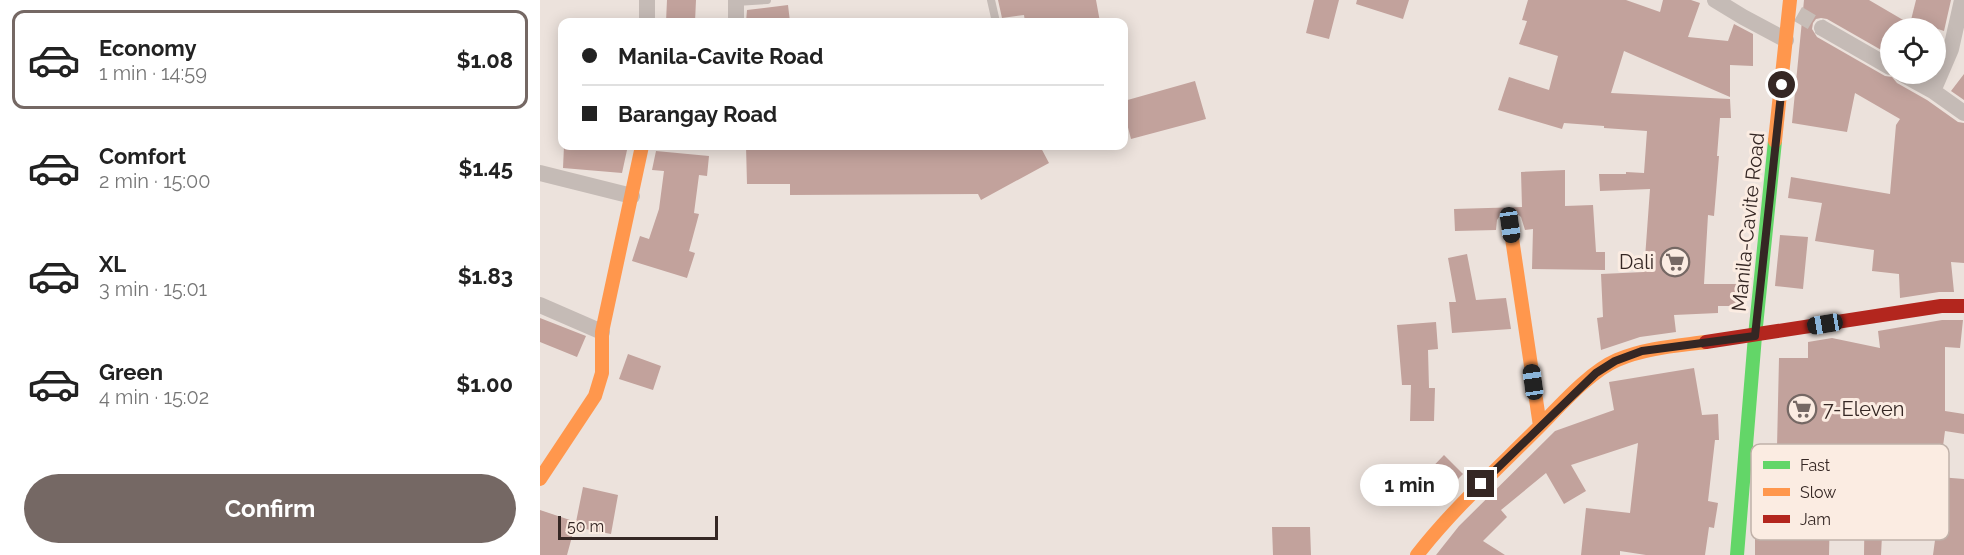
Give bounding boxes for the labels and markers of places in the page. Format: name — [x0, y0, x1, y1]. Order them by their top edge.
supermarket icon: Dali — [1659, 246, 1691, 278]
place label: Dali — [1619, 250, 1654, 274]
supermarket icon: 7-Eleven — [1786, 393, 1818, 425]
place label: 7-Eleven — [1823, 397, 1904, 421]

